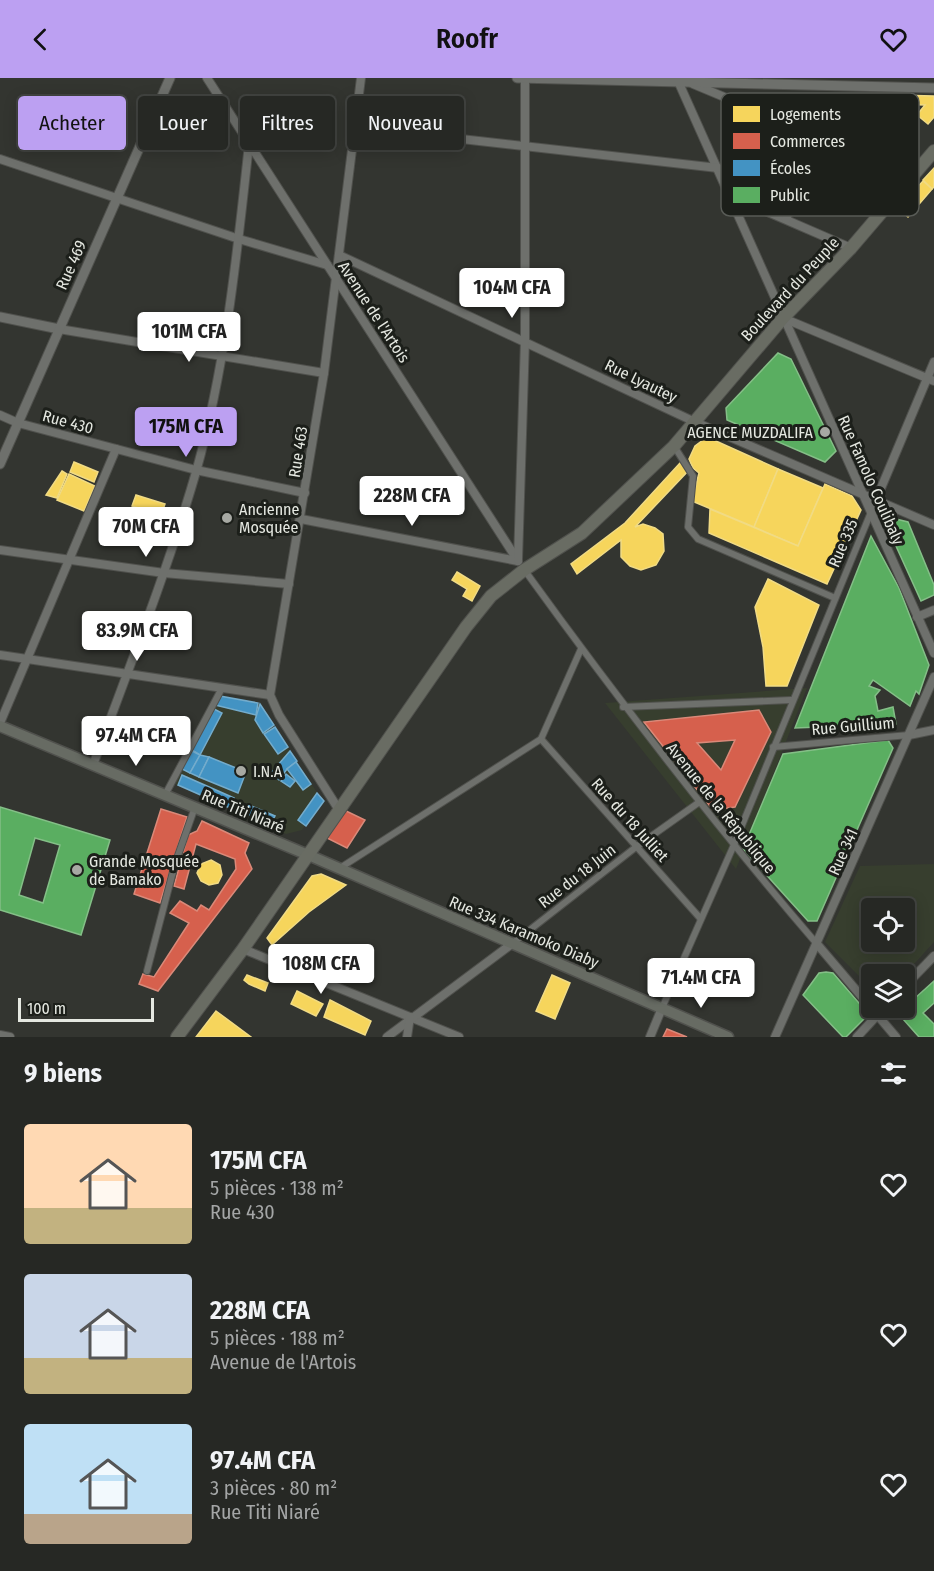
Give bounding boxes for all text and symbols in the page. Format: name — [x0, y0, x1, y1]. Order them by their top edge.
icon: back — [24, 23, 57, 56]
text: Roofr — [436, 23, 498, 55]
icon: heart — [877, 23, 910, 56]
legend — [721, 93, 919, 216]
chip: Acheter — [18, 96, 126, 150]
chip: Louer — [138, 96, 228, 150]
chip: Filtres — [240, 96, 335, 150]
chip: Nouveau — [347, 96, 464, 150]
text: Logements — [770, 105, 841, 124]
text: Commerces — [770, 132, 845, 151]
text: Écoles — [770, 159, 811, 178]
text: Public — [770, 186, 810, 205]
street label: Boulevard du Peuple — [737, 233, 843, 345]
street label: Rue 469 — [52, 237, 90, 293]
street label: Avenue de l'Artois — [334, 258, 414, 366]
pin: 104M CFA — [450, 268, 574, 319]
text: 104M CFA — [473, 275, 551, 299]
pin: 101M CFA — [127, 312, 251, 363]
text: 101M CFA — [151, 319, 227, 343]
street label: Rue Lyautey — [602, 355, 681, 407]
street label: Rue 430 — [41, 406, 95, 438]
pin: 175M CFA — [124, 407, 248, 458]
street label: Rue Famolo Coulibaly — [834, 412, 908, 548]
text: 175M CFA — [149, 414, 223, 438]
place label: AGENCE MUZDALIFA — [687, 423, 814, 442]
street label: Rue 463 — [285, 425, 311, 479]
marker: AGENCE MUZDALIFA — [818, 425, 832, 439]
pin: 228M CFA — [350, 476, 474, 527]
text: 228M CFA — [374, 483, 450, 507]
place label: Ancienne Mosquée — [239, 500, 299, 537]
pin: 70M CFA — [91, 507, 201, 558]
marker: Ancienne Mosquée — [220, 511, 234, 525]
text: 70M CFA — [113, 514, 179, 538]
street label: Rue 335 — [824, 516, 862, 570]
pin: 83.9M CFA — [68, 611, 206, 662]
text: 83.9M CFA — [96, 618, 178, 642]
street label: Rue Guillium — [811, 713, 895, 739]
pin: 97.4M CFA — [67, 716, 205, 767]
text: 97.4M CFA — [96, 723, 176, 747]
street label: Avenue de la République — [662, 739, 780, 877]
place label: I.N.A — [253, 762, 283, 781]
marker: I.N.A — [234, 764, 248, 778]
street label: Rue du 18 Julliet — [588, 774, 673, 866]
street label: Rue Titi Niaré — [199, 785, 287, 837]
street label: Rue 341 — [824, 826, 862, 878]
street label: Rue du 18 Juin — [535, 840, 619, 912]
place label: Grande Mosquée de Bamako — [89, 852, 199, 889]
marker: Grande Mosquée de Bamako — [70, 863, 84, 877]
street label: Rue 334 Karamoko Diaby — [446, 892, 602, 972]
map controls — [861, 898, 915, 1018]
button: locate — [861, 898, 915, 952]
pin: 108M CFA — [259, 944, 383, 995]
text: 108M CFA — [282, 951, 360, 975]
pin: 71.4M CFA — [632, 958, 770, 1009]
button: layers — [861, 964, 915, 1018]
text: 71.4M CFA — [662, 965, 741, 989]
scale bar — [18, 995, 154, 1022]
text: 100 m — [27, 999, 66, 1018]
icon: filters — [877, 1057, 910, 1090]
text: 9 biens — [24, 1058, 102, 1089]
text: 175M CFA — [210, 1145, 307, 1176]
icon: home — [72, 1148, 144, 1220]
icon: heart — [877, 1168, 910, 1201]
text: 5 pièces · 138 m² — [210, 1176, 344, 1200]
text: Rue 430 — [210, 1200, 275, 1224]
text: 228M CFA — [210, 1295, 310, 1326]
icon: home — [72, 1298, 144, 1370]
icon: heart — [877, 1318, 910, 1351]
text: 5 pièces · 188 m² — [210, 1326, 345, 1350]
text: Avenue de l'Artois — [210, 1350, 356, 1374]
text: 97.4M CFA — [210, 1445, 315, 1476]
icon: home — [72, 1448, 144, 1520]
icon: heart — [877, 1468, 910, 1501]
text: 3 pièces · 80 m² — [210, 1476, 337, 1500]
text: Rue Titi Niaré — [210, 1500, 320, 1524]

